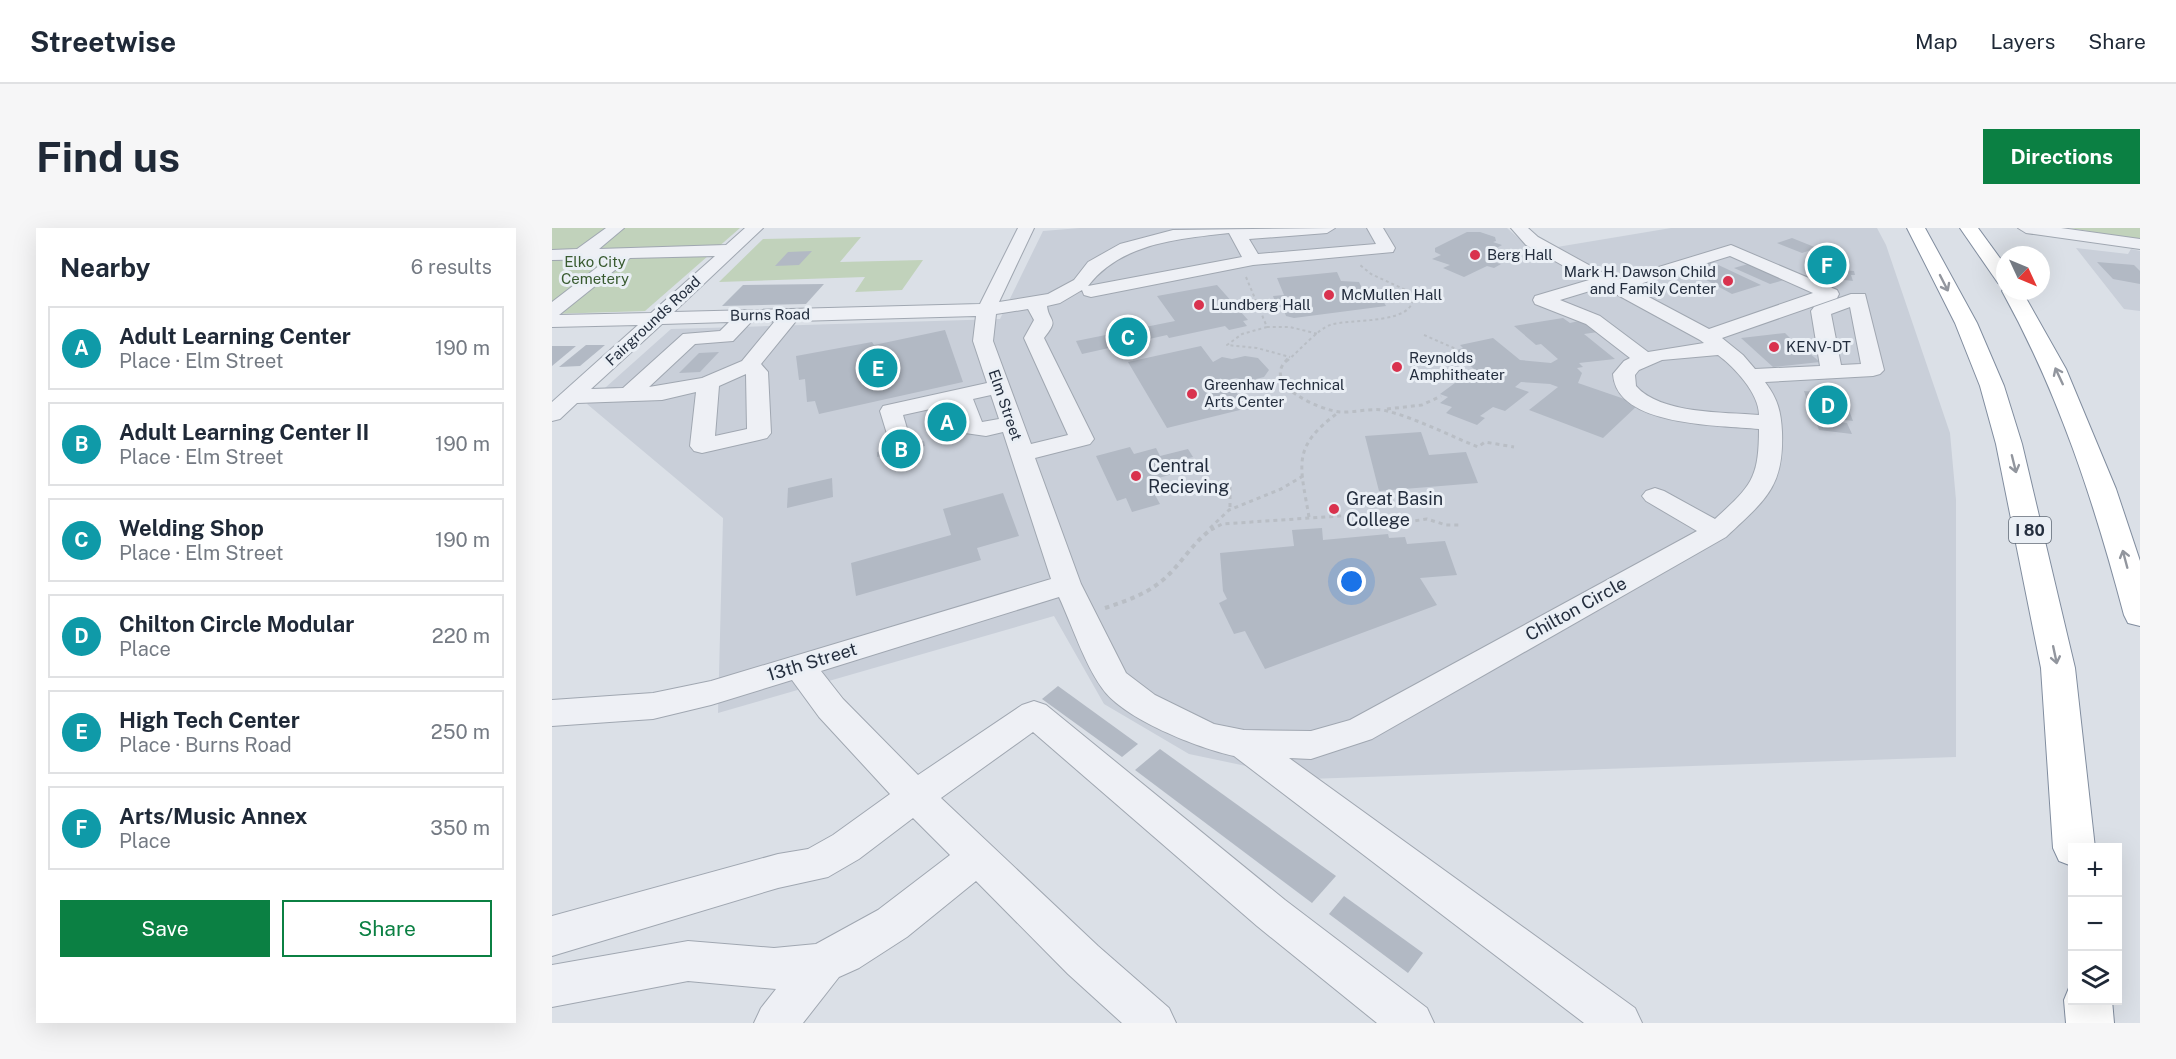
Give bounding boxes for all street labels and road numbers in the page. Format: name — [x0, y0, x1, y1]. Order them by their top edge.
street label: Fairgrounds Road — [602, 272, 703, 369]
street label: Burns Road — [730, 305, 810, 324]
street label: Elm Street — [985, 367, 1026, 443]
road number: I 80 — [2009, 517, 2051, 543]
street label: Chilton Circle — [1521, 572, 1630, 645]
street label: 13th Street — [764, 638, 859, 685]

